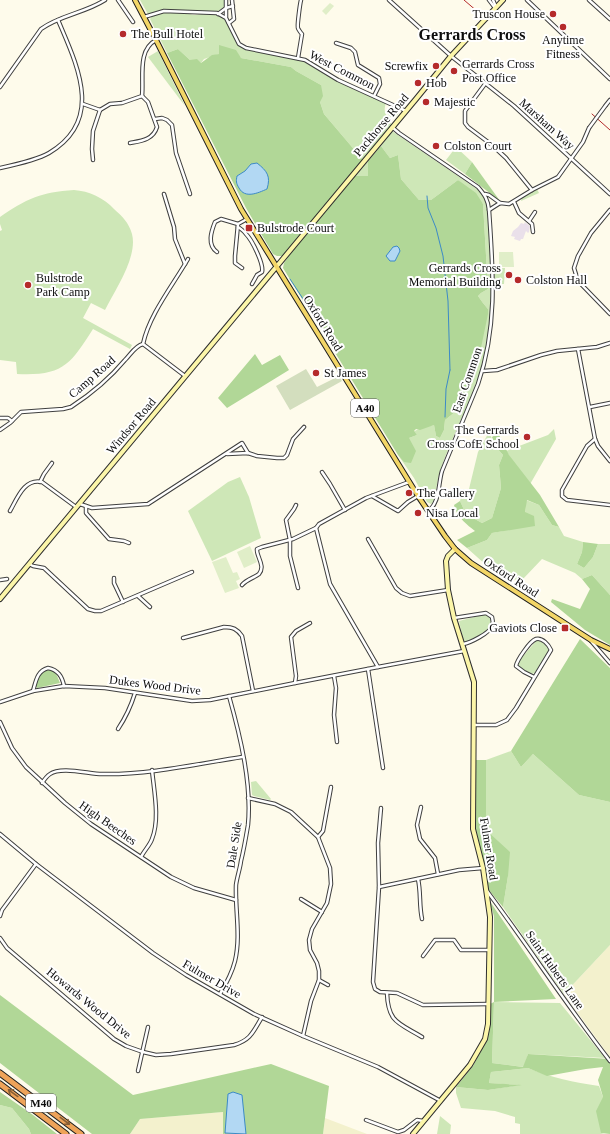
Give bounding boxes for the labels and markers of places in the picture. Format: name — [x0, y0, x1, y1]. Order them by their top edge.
place label: Truscon House — [472, 7, 545, 21]
marker: Truscon House — [548, 9, 558, 19]
marker: Anytime Fitness — [558, 22, 568, 32]
place label: The Bull Hotel — [131, 27, 204, 41]
marker: The Bull Hotel — [118, 29, 128, 39]
place label: Anytime Fitness — [542, 33, 584, 61]
place label: Gerrards Cross Post Office — [462, 57, 535, 85]
place label: Screwfix — [385, 59, 428, 73]
marker: Screwfix — [431, 61, 441, 71]
marker: Gerrards Cross Post Office — [449, 66, 459, 76]
place label: Hob — [426, 76, 447, 90]
marker: Hob — [413, 78, 423, 88]
place label: Majestic — [434, 95, 475, 109]
marker: Majestic — [421, 97, 431, 107]
place label: Colston Court — [444, 139, 512, 153]
marker: Colston Court — [431, 141, 441, 151]
place label: Bulstrode Court — [257, 221, 335, 235]
marker: Bulstrode Court — [244, 223, 254, 233]
place label: Gerrards Cross Memorial Building — [409, 261, 501, 289]
marker: Gerrards Cross Memorial Building — [504, 270, 514, 280]
place label: Bulstrode Park Camp — [36, 271, 90, 299]
place label: Colston Hall — [526, 273, 588, 287]
marker: Colston Hall — [513, 275, 523, 285]
marker: Bulstrode Park Camp — [23, 280, 33, 290]
place label: St James — [324, 366, 367, 380]
marker: St James — [311, 368, 321, 378]
place label: The Gerrards Cross CofE School — [427, 423, 520, 451]
marker: The Gerrards Cross CofE School — [522, 432, 532, 442]
place label: The Gallery — [417, 486, 475, 500]
marker: The Gallery — [404, 488, 414, 498]
place label: Nisa Local — [426, 506, 479, 520]
marker: Nisa Local — [413, 508, 423, 518]
place label: Gaviots Close — [489, 621, 557, 635]
marker: Gaviots Close — [560, 623, 570, 633]

